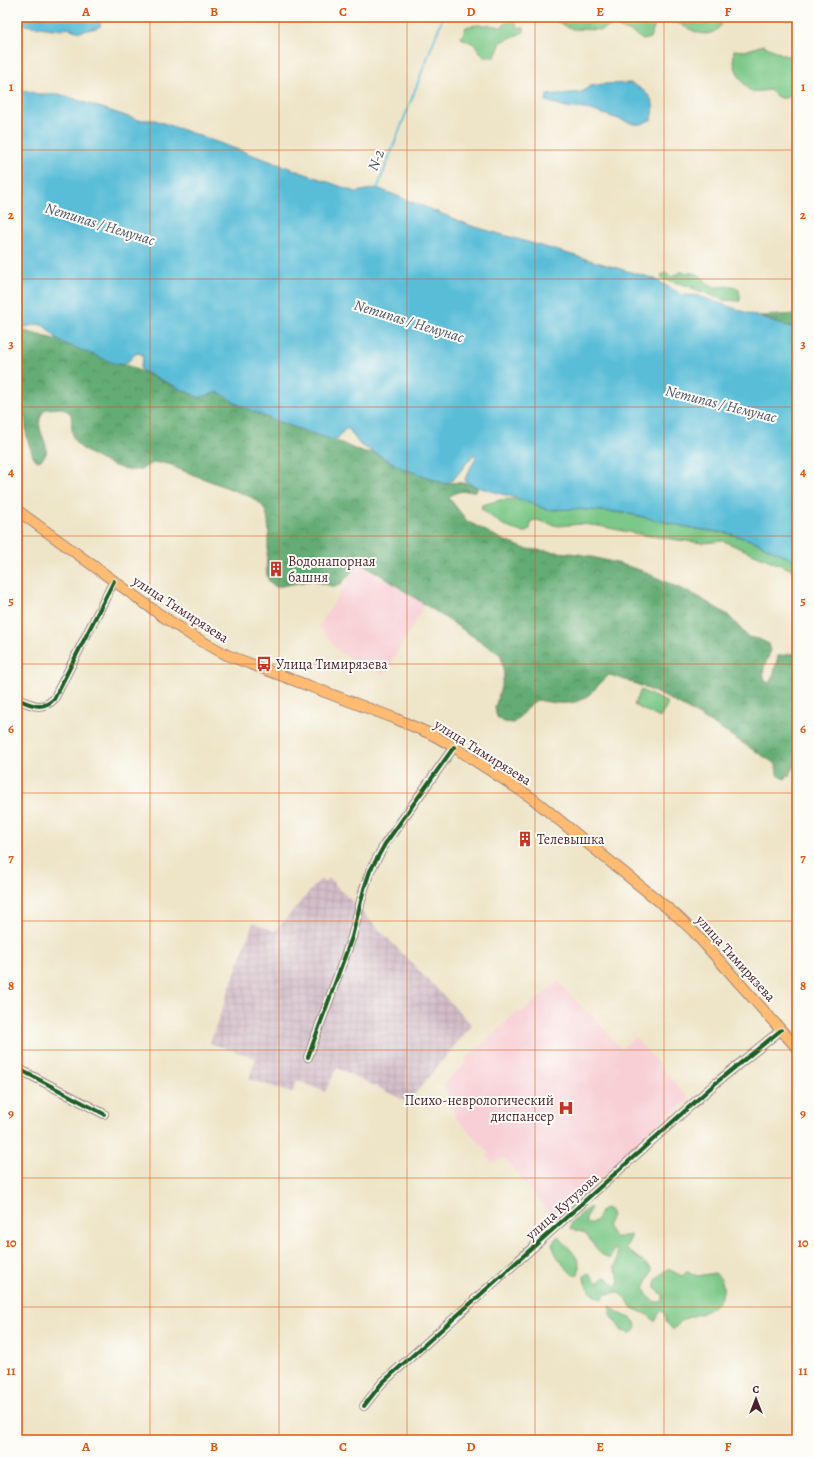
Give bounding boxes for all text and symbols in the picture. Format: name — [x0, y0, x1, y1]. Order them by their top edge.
text: A — [81, 3, 91, 20]
text: B — [210, 3, 218, 20]
text: C — [339, 3, 347, 20]
text: D — [466, 3, 476, 20]
text: E — [596, 3, 604, 20]
text: F — [725, 3, 732, 20]
text: 1 — [9, 78, 14, 95]
text: 1 — [801, 78, 806, 95]
water label: N-2 — [363, 146, 389, 174]
water label: Nemunas / Немунас — [43, 198, 158, 250]
text: 2 — [8, 206, 15, 223]
text: 2 — [800, 206, 807, 223]
water label: Nemunas / Немунас — [352, 295, 467, 347]
text: 3 — [8, 335, 14, 352]
text: 3 — [800, 335, 806, 352]
water label: Nemunas / Немунас — [663, 381, 779, 428]
text: 4 — [8, 463, 14, 480]
text: 4 — [800, 463, 806, 480]
place label: Водонапорная башня — [288, 552, 376, 587]
building icon: Водонапорная башня — [267, 560, 285, 578]
street label: улица Тимирязева — [128, 571, 233, 648]
text: 5 — [8, 592, 14, 609]
text: 5 — [800, 592, 806, 609]
bus stop icon: Улица Тимирязева — [255, 655, 273, 673]
place label: Улица Тимирязева — [276, 655, 388, 674]
street label: улица Тимирязева — [430, 714, 535, 790]
text: 6 — [8, 720, 14, 737]
text: 6 — [800, 720, 806, 737]
building icon: Телевышка — [516, 830, 534, 848]
place label: Телевышка — [537, 830, 605, 849]
text: 7 — [8, 849, 14, 866]
text: 7 — [800, 849, 806, 866]
street label: улица Тимирязева — [691, 910, 780, 1006]
text: 8 — [8, 977, 14, 994]
text: 8 — [800, 977, 806, 994]
place label: Психо-неврологический диспансер — [405, 1091, 554, 1126]
hospital icon: Психо-неврологический диспансер — [557, 1099, 575, 1117]
text: 9 — [8, 1105, 14, 1122]
text: 9 — [800, 1105, 806, 1122]
street label: улица Кутузова — [521, 1168, 603, 1245]
text: 10 — [5, 1234, 17, 1251]
text: 10 — [797, 1234, 809, 1251]
text: 11 — [6, 1362, 16, 1379]
text: 11 — [798, 1362, 808, 1379]
north arrow — [736, 1379, 776, 1419]
text: С — [753, 1382, 760, 1397]
text: A — [81, 1438, 91, 1455]
text: B — [210, 1438, 218, 1455]
text: C — [339, 1438, 347, 1455]
text: D — [466, 1438, 476, 1455]
text: E — [596, 1438, 604, 1455]
text: F — [725, 1438, 732, 1455]

